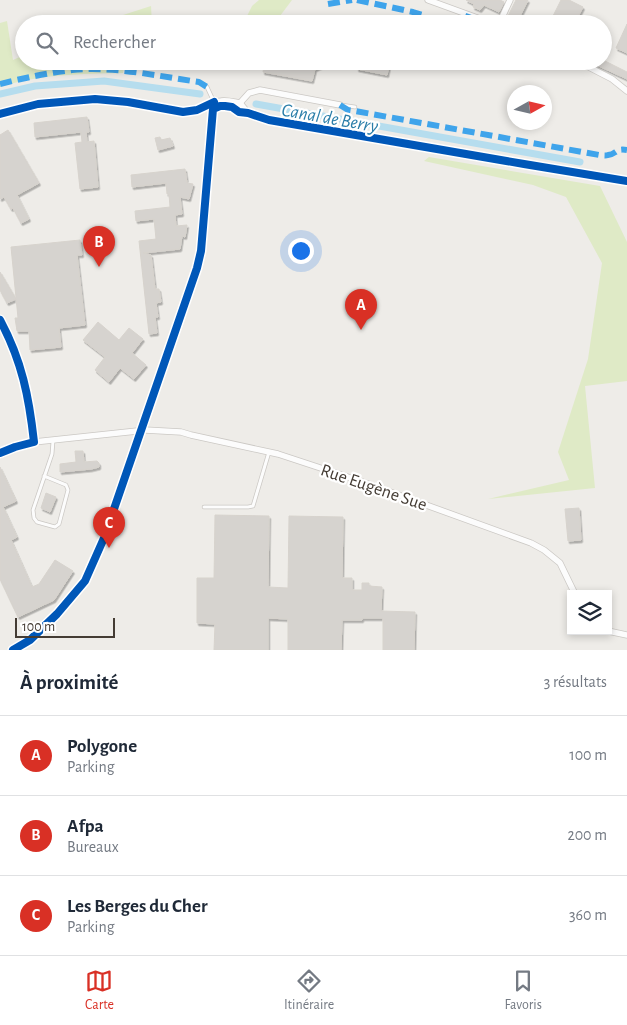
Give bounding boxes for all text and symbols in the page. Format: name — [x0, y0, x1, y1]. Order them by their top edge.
search box — [15, 15, 612, 70]
icon: search — [33, 29, 61, 57]
text: Rechercher — [73, 33, 156, 52]
north arrow — [507, 85, 552, 130]
water label: Canal de Berry — [280, 101, 380, 136]
pin: B — [83, 226, 115, 267]
your location — [288, 238, 314, 264]
pin: A — [345, 289, 377, 330]
street label: Rue Eugène Sue — [318, 461, 429, 515]
pin: C — [93, 507, 125, 548]
map controls — [567, 590, 612, 635]
button: layers — [567, 590, 612, 635]
scale bar — [15, 615, 115, 638]
text: 100 m — [22, 620, 55, 634]
text: À proximité — [20, 672, 118, 693]
text: 3 résultats — [544, 674, 607, 690]
text: Polygone — [67, 737, 137, 756]
text: A — [31, 747, 41, 763]
text: 100 m — [569, 747, 607, 763]
text: Parking — [67, 759, 115, 775]
text: Afpa — [67, 817, 104, 836]
text: B — [31, 827, 41, 843]
text: 200 m — [567, 827, 607, 843]
text: Bureaux — [67, 839, 119, 855]
text: Les Berges du Cher — [67, 897, 208, 916]
text: C — [32, 907, 40, 923]
text: 360 m — [569, 907, 607, 923]
text: Parking — [67, 919, 115, 935]
tab: Carte — [85, 967, 114, 1014]
tab: Itinéraire — [284, 967, 334, 1014]
tab: Favoris — [504, 967, 542, 1014]

